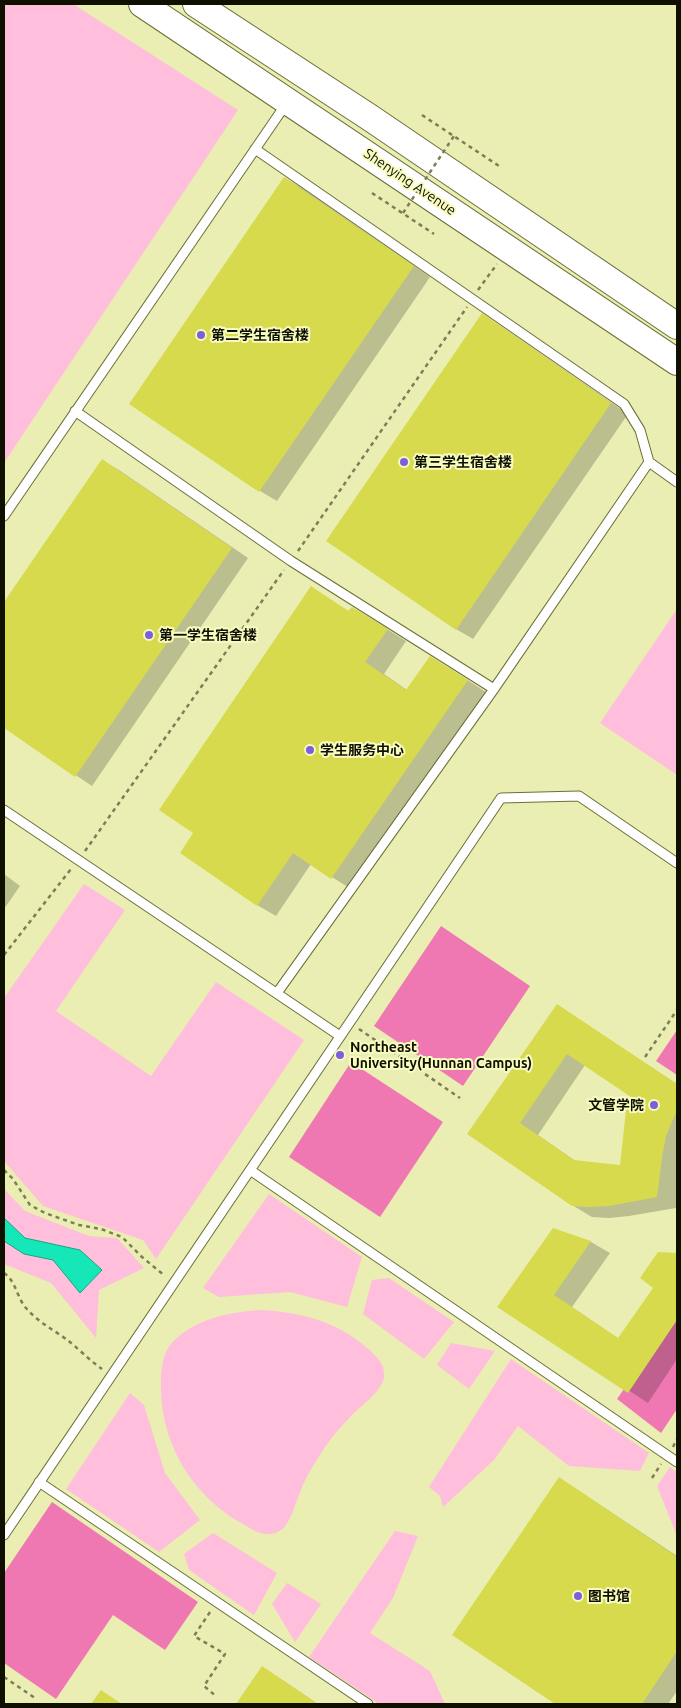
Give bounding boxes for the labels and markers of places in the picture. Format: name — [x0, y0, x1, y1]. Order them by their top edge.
place label: 第二学生宿舍楼 — [211, 327, 309, 343]
marker: 第二学生宿舍楼 — [195, 329, 207, 341]
place label: 第三学生宿舍楼 — [414, 454, 512, 470]
marker: 第三学生宿舍楼 — [398, 456, 410, 468]
place label: 第一学生宿舍楼 — [159, 627, 257, 643]
marker: 第一学生宿舍楼 — [143, 629, 155, 641]
place label: 学生服务中心 — [320, 742, 404, 758]
marker: 学生服务中心 — [304, 744, 316, 756]
place label: Northeast University(Hunnan Campus) — [350, 1039, 532, 1072]
marker: Northeast University(Hunnan Campus) — [334, 1049, 346, 1061]
place label: 文管学院 — [588, 1097, 644, 1113]
marker: 文管学院 — [648, 1099, 660, 1111]
place label: 图书馆 — [588, 1588, 630, 1604]
marker: 图书馆 — [572, 1590, 584, 1602]

